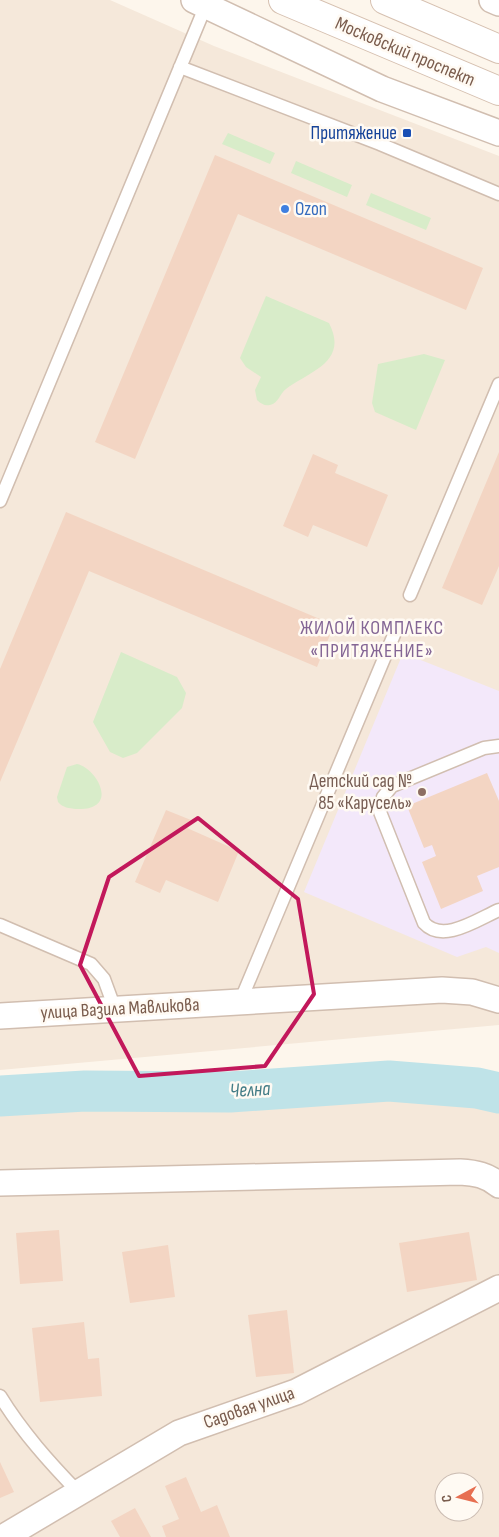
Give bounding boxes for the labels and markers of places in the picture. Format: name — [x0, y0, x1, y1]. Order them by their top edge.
place label: Притяжение — [311, 122, 397, 145]
marker: Притяжение — [401, 127, 413, 139]
place label: Ozon — [295, 198, 327, 221]
marker: Ozon — [279, 203, 291, 215]
place label: Детский сад № 85 «Карусель» — [310, 770, 412, 815]
marker: Детский сад № 85 «Карусель» — [416, 786, 428, 798]

